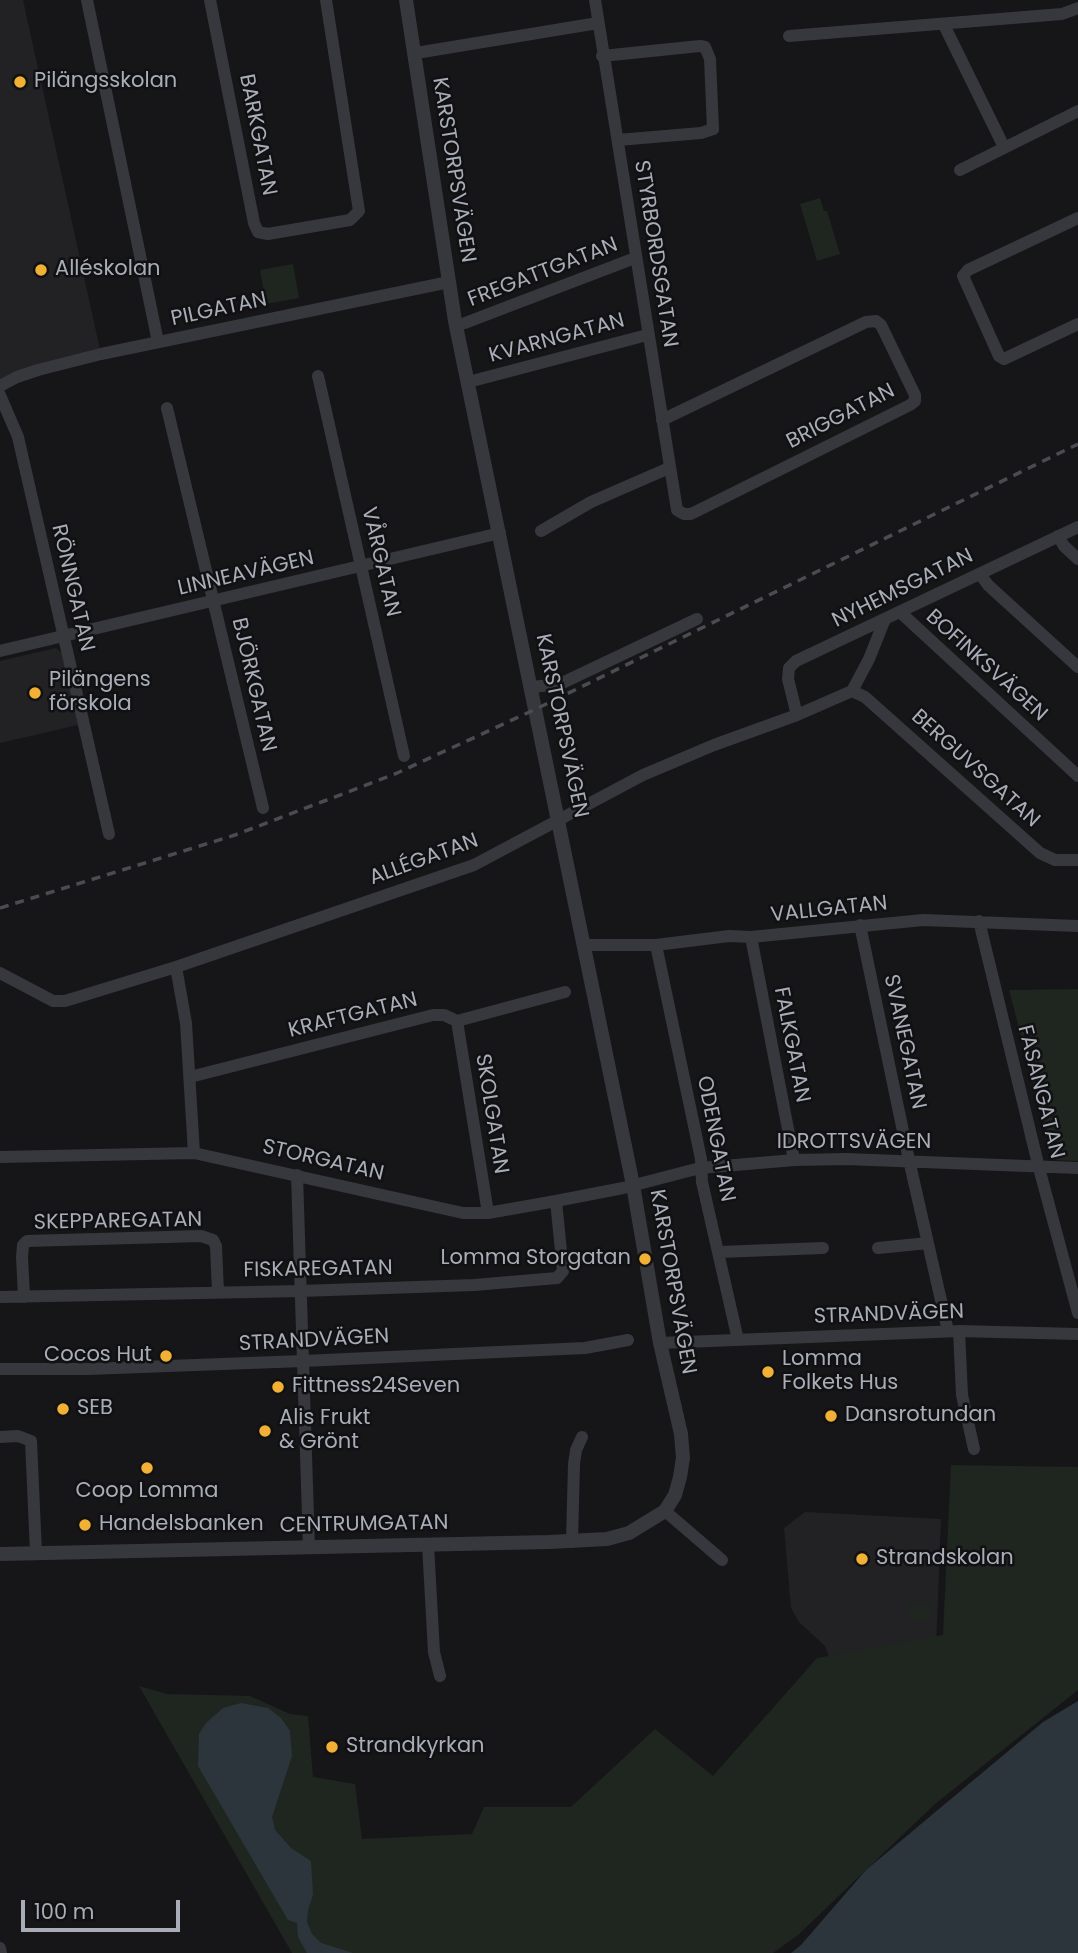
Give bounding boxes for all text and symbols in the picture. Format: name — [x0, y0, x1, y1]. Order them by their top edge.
place label: Pilängsskolan — [34, 69, 177, 95]
street label: BARKGATAN — [233, 72, 281, 198]
marker: Pilängsskolan — [12, 74, 28, 90]
street label: KARSTORPSVÄGEN — [426, 76, 480, 264]
street label: STYRBORDSGATAN — [628, 159, 682, 349]
street label: FREGATTGATAN — [465, 233, 621, 313]
place label: Alléskolan — [55, 257, 161, 283]
marker: Alléskolan — [33, 262, 49, 278]
street label: PILGATAN — [169, 288, 269, 332]
street label: KVARNGATAN — [486, 309, 628, 369]
street label: BRIGGATAN — [783, 379, 899, 455]
street label: VÅRGATAN — [355, 505, 405, 619]
street label: RÖNNGATAN — [45, 522, 99, 654]
street label: NYHEMSGATAN — [828, 544, 978, 634]
street label: LINNEAVÄGEN — [175, 546, 317, 602]
street label: BOFINKSVÄGEN — [920, 605, 1052, 727]
street label: BJÖRKGATAN — [225, 616, 281, 754]
street label: KARSTORPSVÄGEN — [529, 632, 593, 820]
place label: Pilängens förskola — [49, 668, 151, 718]
marker: Pilängens förskola — [27, 685, 43, 701]
street label: BERGUVSGATAN — [906, 705, 1044, 833]
street label: ALLÉGATAN — [366, 829, 482, 891]
street label: VALLGATAN — [769, 891, 889, 929]
street label: SVANEGATAN — [877, 972, 931, 1112]
street label: FALKGATAN — [767, 985, 815, 1105]
street label: KRAFTGATAN — [286, 988, 420, 1044]
street label: FASANGATAN — [1011, 1023, 1069, 1161]
street label: SKOLGATAN — [469, 1052, 513, 1176]
street label: ODENGATAN — [690, 1074, 740, 1204]
street label: IDROTTSVÄGEN — [777, 1130, 931, 1156]
street label: STORGATAN — [260, 1135, 386, 1187]
street label: KARSTORPSVÄGEN — [643, 1188, 701, 1376]
street label: SKEPPAREGATAN — [34, 1208, 202, 1236]
place label: Lomma Storgatan — [441, 1246, 631, 1272]
marker: Lomma Storgatan — [637, 1251, 653, 1267]
street label: FISKAREGATAN — [243, 1256, 393, 1284]
street label: STRANDVÄGEN — [813, 1300, 965, 1330]
street label: STRANDVÄGEN — [238, 1324, 390, 1358]
place label: Cocos Hut — [44, 1343, 152, 1369]
place label: Lomma Folkets Hus — [782, 1347, 898, 1397]
marker: Cocos Hut — [158, 1348, 174, 1364]
marker: Lomma Folkets Hus — [760, 1364, 776, 1380]
place label: Fittness24Seven — [292, 1374, 460, 1400]
marker: Fittness24Seven — [270, 1379, 286, 1395]
place label: SEB — [77, 1396, 113, 1422]
marker: SEB — [55, 1401, 71, 1417]
place label: Dansrotundan — [845, 1403, 996, 1429]
place label: Alis Frukt & Grönt — [279, 1406, 370, 1456]
marker: Dansrotundan — [823, 1408, 839, 1424]
marker: Alis Frukt & Grönt — [257, 1423, 273, 1439]
marker: Coop Lomma — [139, 1460, 155, 1476]
place label: Coop Lomma — [76, 1479, 218, 1505]
street label: CENTRUMGATAN — [279, 1511, 449, 1539]
place label: Handelsbanken — [99, 1512, 264, 1538]
marker: Handelsbanken — [77, 1517, 93, 1533]
place label: Strandskolan — [876, 1546, 1014, 1572]
marker: Strandskolan — [854, 1551, 870, 1567]
place label: Strandkyrkan — [346, 1734, 485, 1760]
marker: Strandkyrkan — [324, 1739, 340, 1755]
scale bar — [24, 1886, 184, 1930]
text: 100 m — [34, 1897, 94, 1926]

